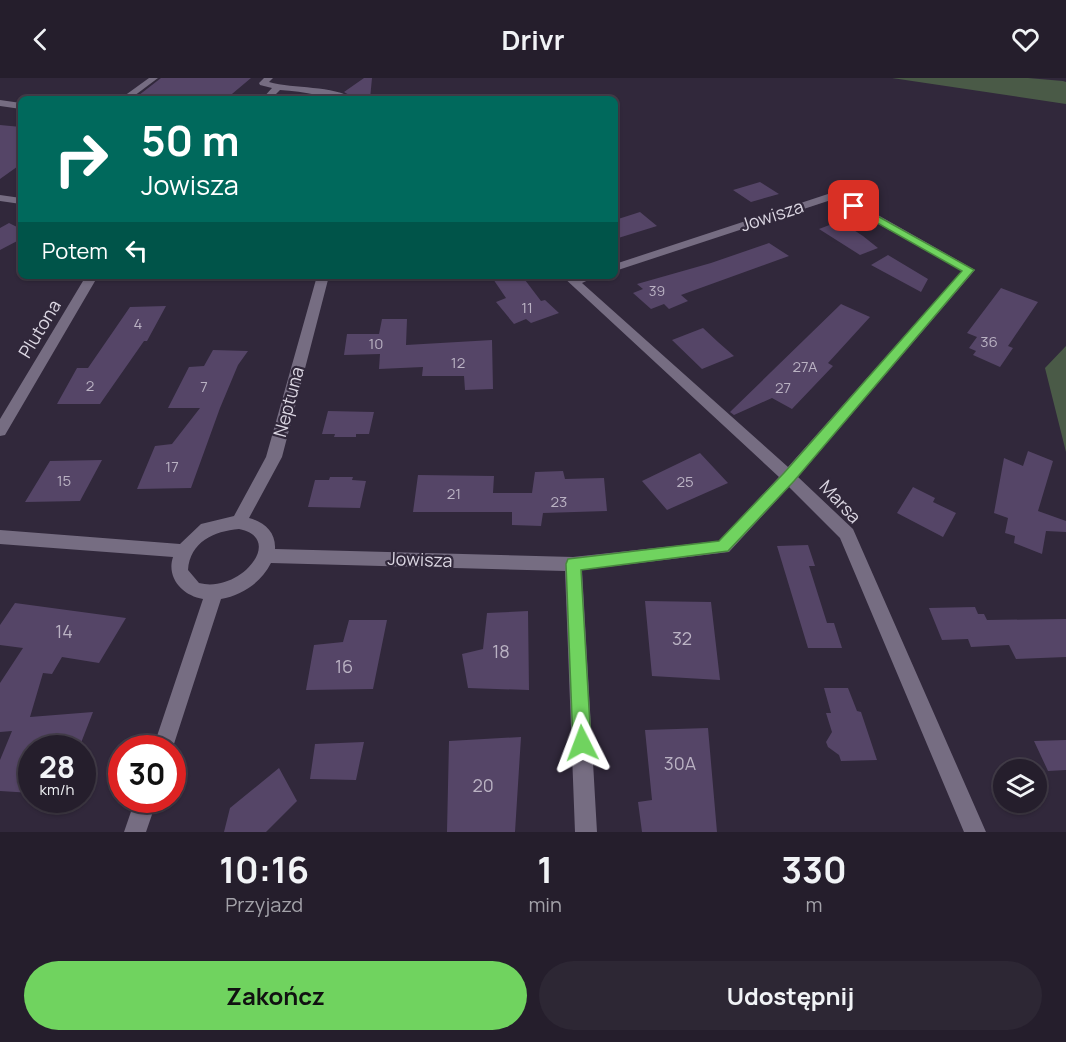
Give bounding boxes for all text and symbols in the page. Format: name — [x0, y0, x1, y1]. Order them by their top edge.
text: Drivr — [502, 21, 564, 58]
icon: back — [24, 23, 57, 56]
icon: heart — [1009, 23, 1042, 56]
text: 50 m — [141, 111, 239, 169]
icon: right — [42, 120, 120, 198]
text: Jowisza — [141, 166, 239, 203]
pin — [828, 180, 879, 231]
icon: arrive — [837, 189, 870, 222]
street label: Jowisza — [737, 194, 806, 237]
icon: left — [120, 234, 153, 267]
text: Potem — [42, 236, 108, 266]
house number: 39 — [649, 281, 665, 300]
street label: Plutona — [12, 295, 66, 362]
house number: 11 — [521, 297, 533, 318]
house number: 4 — [134, 313, 143, 334]
house number: 36 — [980, 331, 998, 352]
house number: 10 — [369, 333, 384, 354]
house number: 12 — [451, 352, 465, 373]
house number: 27A — [793, 356, 818, 377]
street label: Neptuna — [267, 364, 309, 440]
house number: 2 — [86, 375, 94, 396]
house number: 7 — [200, 376, 208, 397]
house number: 27 — [775, 377, 791, 398]
house number: 17 — [165, 456, 179, 477]
house number: 15 — [57, 470, 71, 491]
house number: 25 — [676, 471, 694, 492]
street label: Marsa — [815, 475, 867, 528]
house number: 21 — [447, 483, 461, 504]
house number: 23 — [551, 491, 567, 512]
street label: Jowisza — [387, 546, 453, 572]
house number: 14 — [55, 619, 73, 643]
house number: 32 — [672, 626, 692, 650]
house number: 18 — [492, 639, 510, 663]
house number: 16 — [335, 654, 353, 678]
position arrow — [550, 711, 614, 775]
speed limit sign: 30 — [108, 735, 186, 813]
text: 28 — [39, 746, 75, 787]
house number: 30A — [664, 751, 697, 775]
map controls — [993, 759, 1047, 813]
button: layers — [993, 759, 1047, 813]
house number: 20 — [472, 773, 494, 797]
text: km/h — [40, 779, 74, 800]
text: 10:16 — [219, 845, 309, 894]
text: 1 — [537, 845, 553, 894]
text: 330 — [781, 845, 847, 894]
text: Przyjazd — [225, 891, 303, 918]
text: min — [528, 891, 562, 918]
text: m — [805, 891, 822, 918]
button: Zakończ — [24, 961, 527, 1030]
button: Udostępnij — [539, 961, 1042, 1030]

